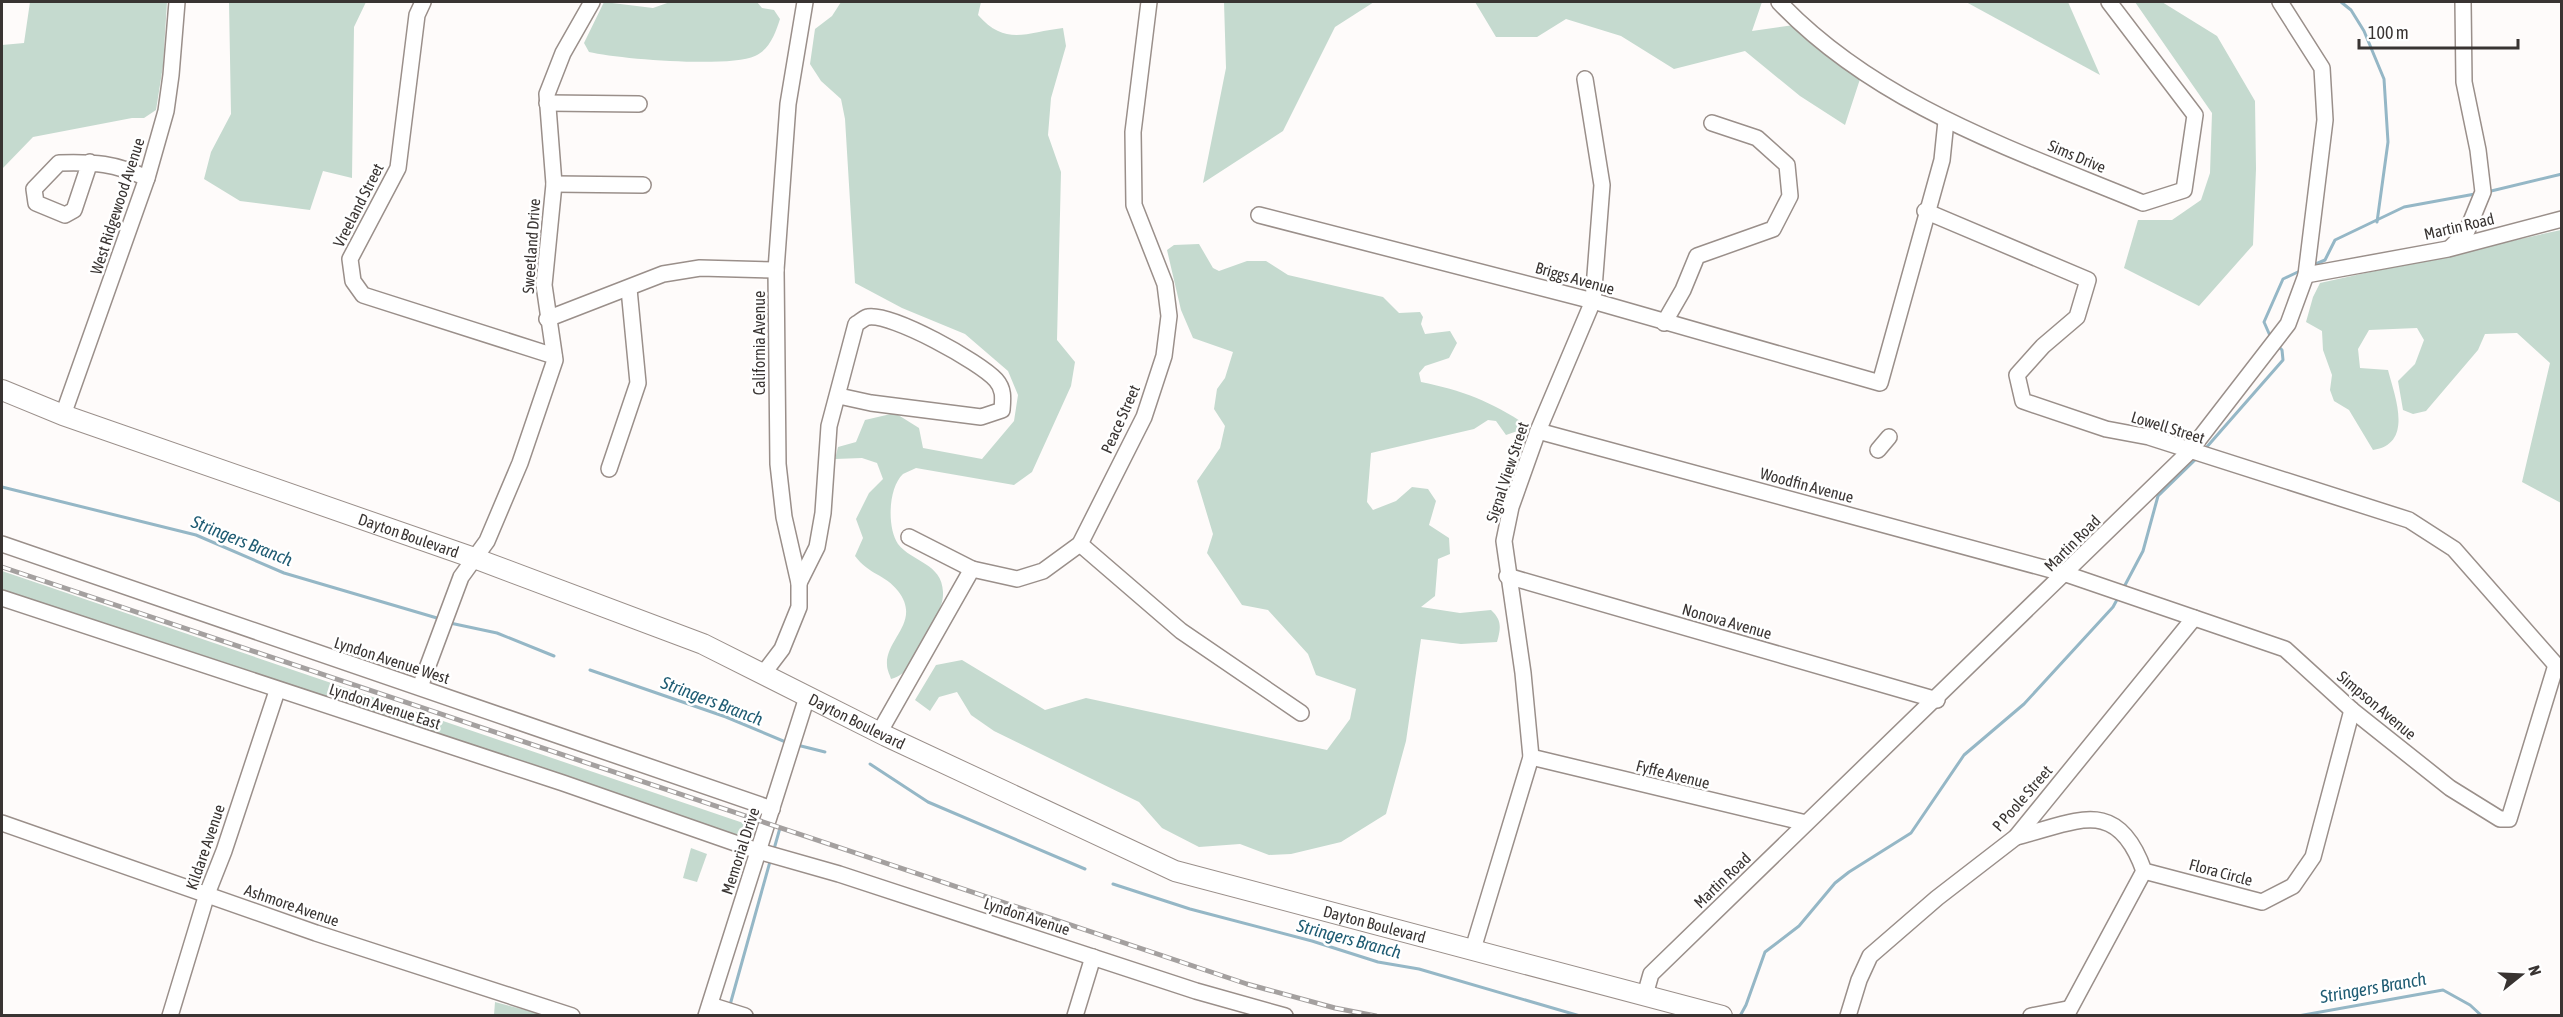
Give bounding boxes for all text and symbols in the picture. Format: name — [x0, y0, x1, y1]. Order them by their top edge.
scale bar — [2359, 12, 2518, 50]
text: 100 m — [2368, 22, 2409, 43]
street label: West Ridgewood Avenue — [86, 136, 148, 277]
street label: Sims Drive — [2045, 136, 2109, 176]
street label: Vreeland Street — [329, 160, 387, 250]
street label: Sweetland Drive — [519, 198, 543, 294]
street label: Martin Road — [2422, 209, 2496, 243]
street label: Briggs Avenue — [1533, 258, 1617, 299]
street label: California Avenue — [750, 291, 768, 395]
street label: Peace Street — [1097, 382, 1143, 456]
street label: Lowell Street — [2129, 407, 2207, 447]
street label: Signal View Street — [1482, 419, 1533, 525]
street label: Woodfin Avenue — [1758, 464, 1856, 506]
water label: Stringers Branch — [188, 510, 296, 570]
street label: Dayton Boulevard — [356, 510, 461, 561]
street label: Martin Road — [2040, 511, 2104, 575]
street label: Nonova Avenue — [1680, 600, 1774, 642]
street label: Lyndon Avenue West — [332, 633, 452, 688]
street label: Simpson Avenue — [2333, 667, 2420, 744]
water label: Stringers Branch — [657, 671, 766, 730]
street label: Lyndon Avenue East — [327, 679, 443, 734]
street label: Dayton Boulevard — [806, 690, 908, 753]
street label: Fyffe Avenue — [1634, 756, 1712, 793]
street label: P Poole Street — [1989, 761, 2056, 835]
street label: Kildare Avenue — [182, 802, 228, 892]
street label: Memorial Drive — [717, 805, 763, 897]
street label: Martin Road — [1690, 849, 1754, 911]
street label: Flora Circle — [2187, 855, 2255, 889]
street label: Ashmore Avenue — [242, 880, 342, 930]
street label: Lyndon Avenue — [981, 894, 1072, 939]
street label: Dayton Boulevard — [1321, 902, 1428, 946]
water label: Stringers Branch — [1294, 914, 1404, 963]
north arrow — [2491, 945, 2551, 1005]
text: N — [2525, 963, 2545, 978]
water label: Stringers Branch — [2317, 968, 2428, 1007]

